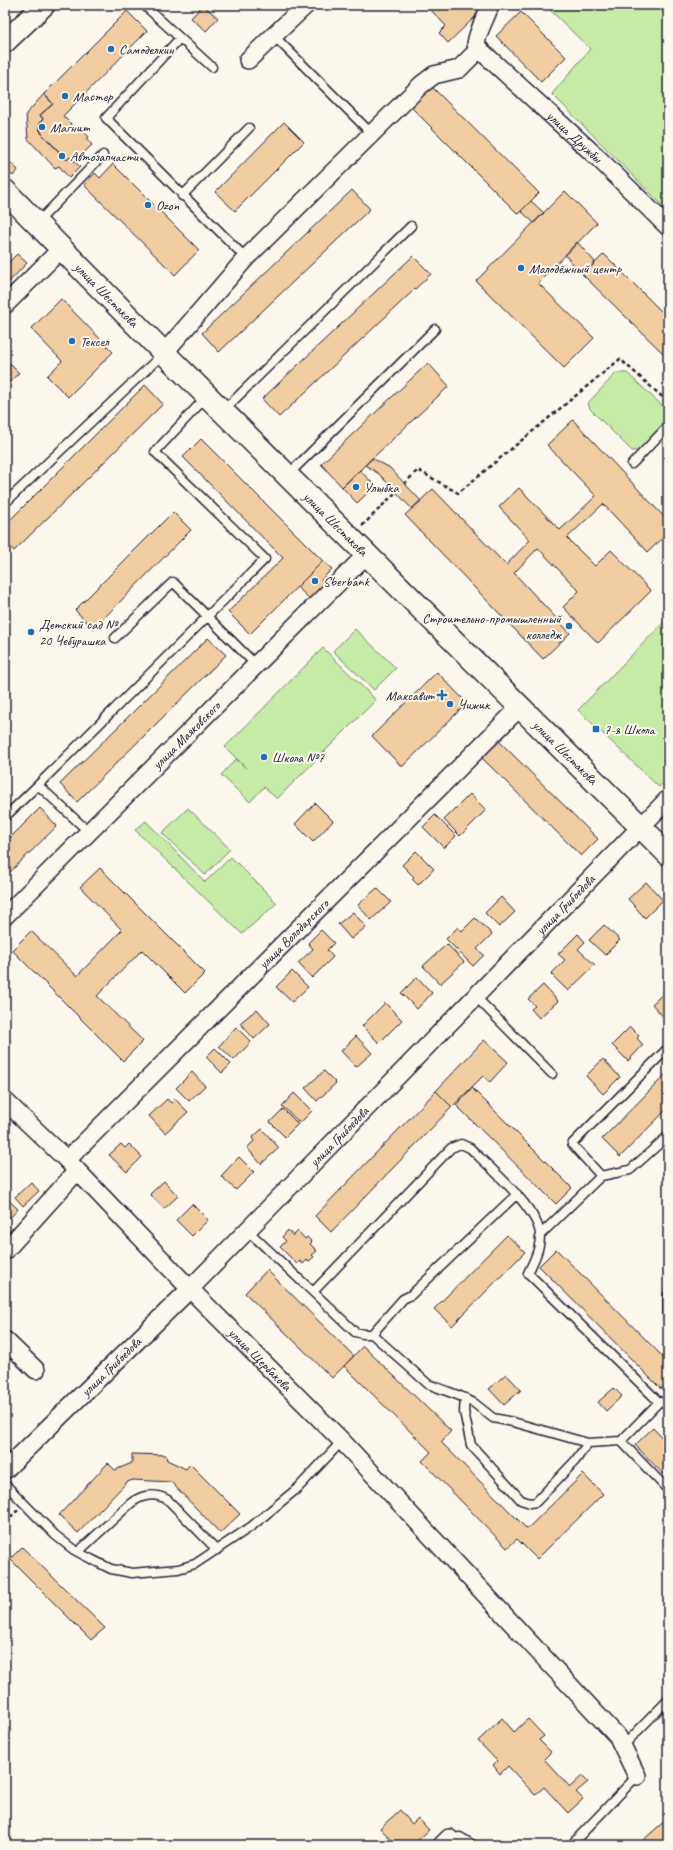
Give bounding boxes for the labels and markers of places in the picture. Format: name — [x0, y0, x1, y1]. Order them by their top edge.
place label: Самоделкин — [119, 41, 175, 58]
marker: Самоделкин — [106, 44, 116, 54]
place label: Мастер — [73, 88, 113, 105]
marker: Мастер — [60, 91, 70, 101]
place label: Магнит — [50, 119, 91, 136]
marker: Магнит — [37, 122, 47, 132]
place label: Автозапчасти — [70, 148, 139, 165]
marker: Автозапчасти — [57, 151, 67, 161]
place label: Ozon — [156, 197, 180, 214]
marker: Ozon — [143, 200, 153, 210]
place label: Молодёжный центр — [529, 260, 622, 277]
marker: Молодёжный центр — [516, 263, 526, 273]
place label: Тексел — [80, 333, 110, 350]
marker: Тексел — [67, 336, 77, 346]
place label: Улыбка — [364, 479, 399, 496]
marker: Улыбка — [351, 482, 361, 492]
place label: Sberbank — [323, 573, 370, 590]
marker: Sberbank — [310, 576, 320, 586]
place label: Строительно-промышленный колледж — [422, 610, 563, 643]
place label: Детский сад № 20 Чебурашка — [39, 616, 119, 649]
marker: Строительно-промышленный колледж — [564, 621, 574, 631]
marker: Детский сад № 20 Чебурашка — [26, 627, 36, 637]
place label: Максавит — [386, 687, 435, 704]
marker: Максавит — [437, 690, 447, 700]
place label: Чижик — [458, 696, 491, 713]
marker: Чижик — [445, 699, 455, 709]
place label: 7-я Школа — [604, 721, 656, 738]
marker: 7-я Школа — [591, 724, 601, 734]
place label: Школа №7 — [272, 749, 325, 766]
marker: Школа №7 — [259, 752, 269, 762]

